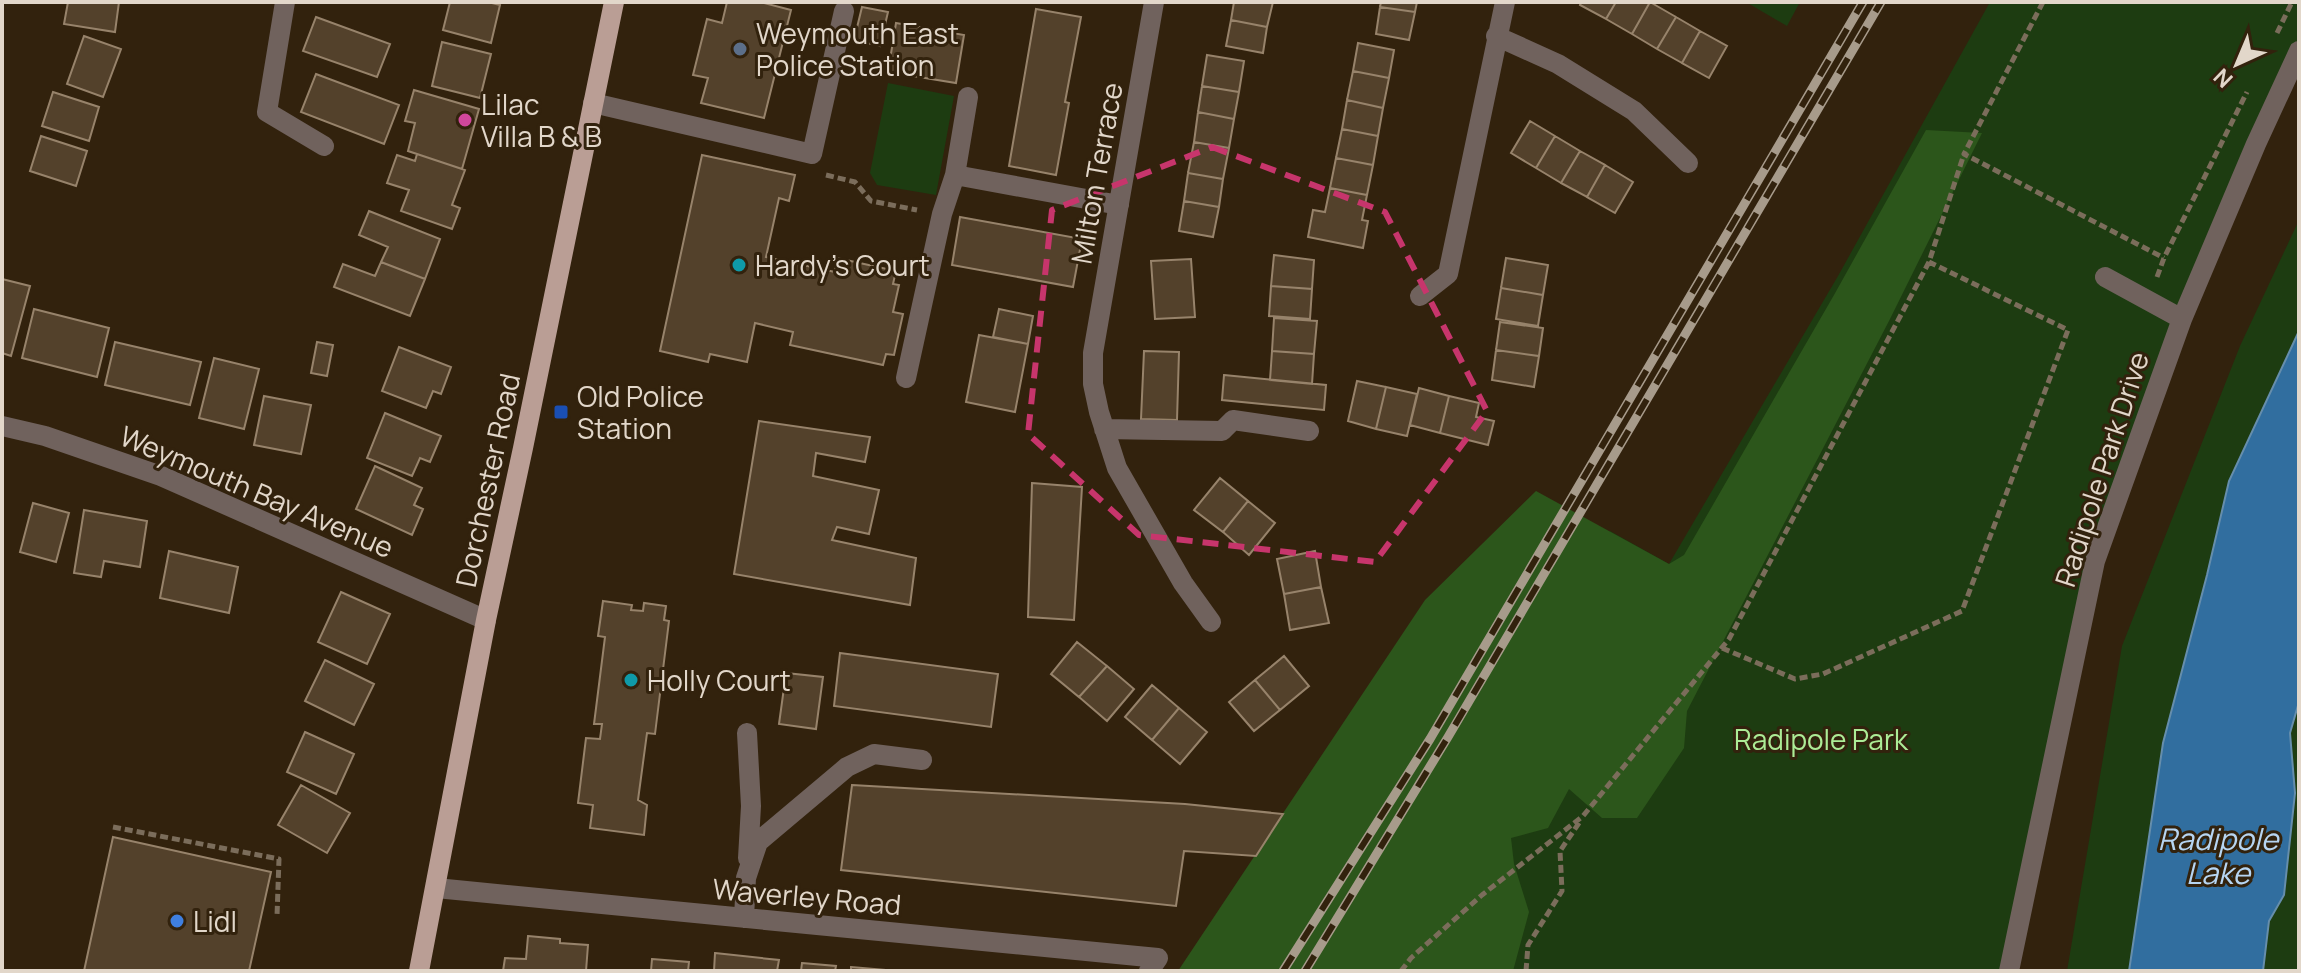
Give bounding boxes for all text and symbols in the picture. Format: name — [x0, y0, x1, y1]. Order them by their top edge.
place label: Weymouth East Police Station — [756, 14, 959, 84]
north arrow — [2197, 24, 2277, 104]
marker: Weymouth East Police Station — [731, 40, 749, 58]
text: N — [2207, 62, 2239, 95]
street label: Milton Terrace — [1061, 79, 1131, 267]
place label: Lilac Villa B & B — [481, 85, 602, 155]
marker: Lilac Villa B & B — [456, 111, 474, 129]
place label: Hardy's Court — [755, 246, 930, 284]
marker: Hardy's Court — [730, 256, 748, 274]
street label: Radipole Park Drive — [2045, 347, 2157, 591]
street label: Dorchester Road — [446, 370, 528, 590]
place label: Old Police Station — [577, 377, 704, 447]
marker: Old Police Station — [552, 403, 570, 421]
street label: Weymouth Bay Avenue — [114, 416, 400, 566]
place label: Holly Court — [647, 661, 791, 699]
marker: Holly Court — [622, 671, 640, 689]
park label: Radipole Park — [1734, 720, 1909, 758]
water label: Radipole Lake — [2158, 818, 2280, 893]
street label: Waverley Road — [711, 869, 903, 923]
place label: Lidl — [193, 902, 237, 940]
marker: Lidl — [168, 912, 186, 930]

